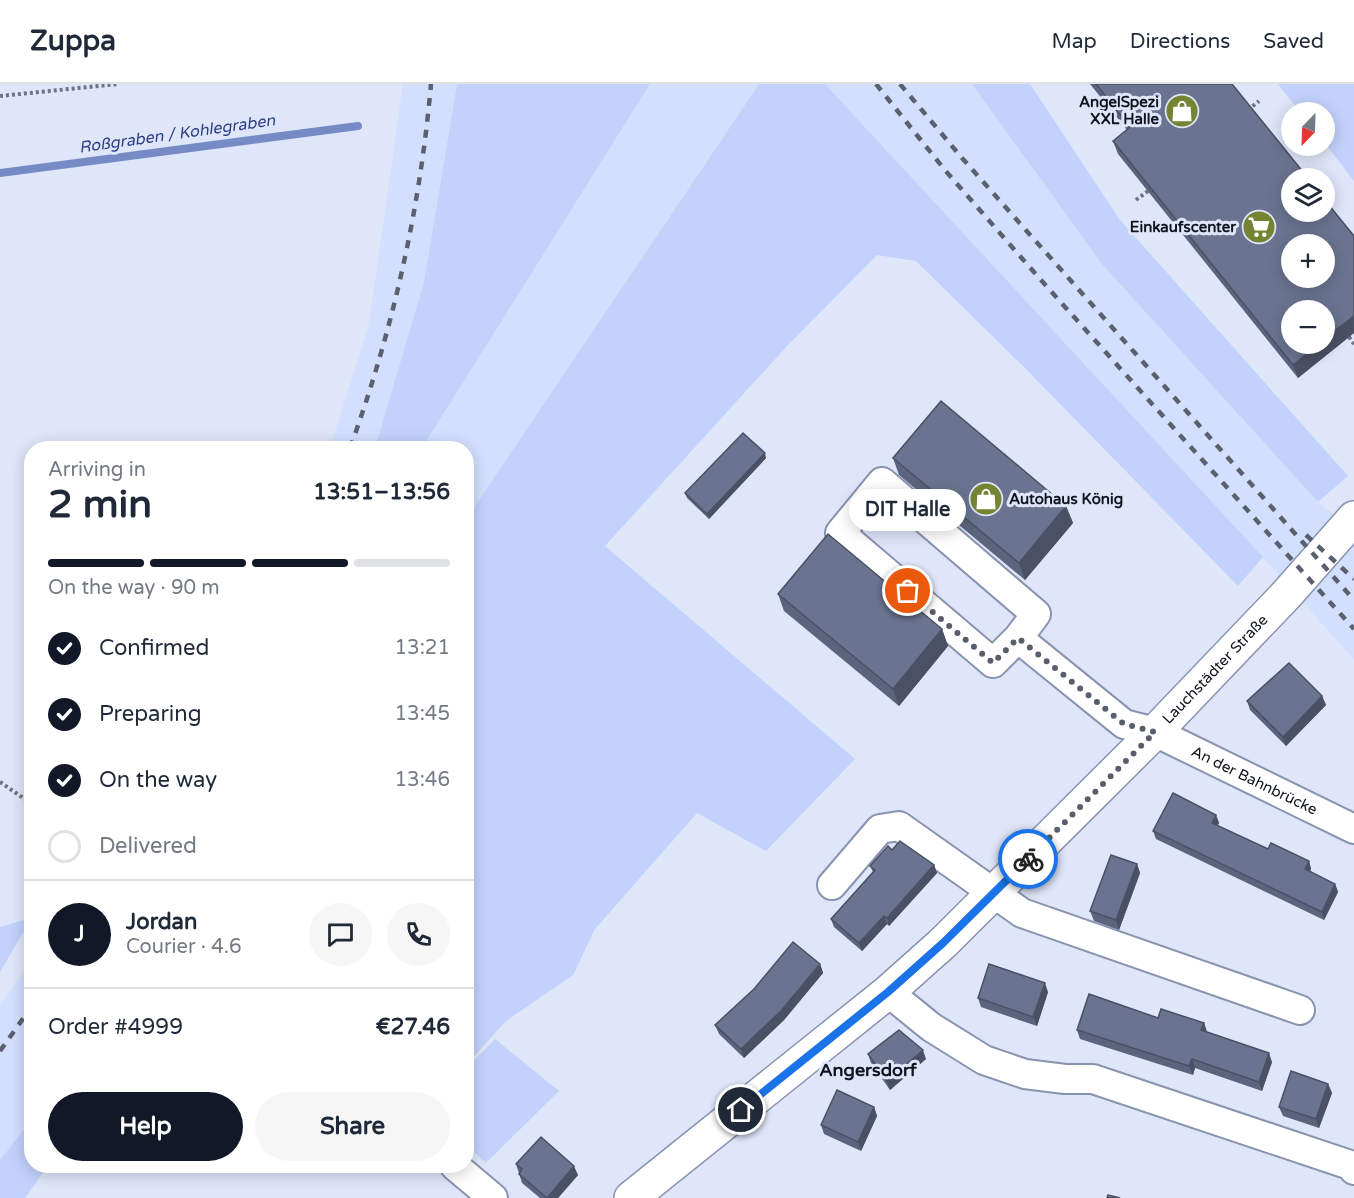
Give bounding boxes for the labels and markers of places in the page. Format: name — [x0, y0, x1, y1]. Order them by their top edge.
place label: AngelSpezi XXL Halle — [1079, 93, 1160, 128]
shop icon: AngelSpezi XXL Halle — [1164, 93, 1200, 129]
supermarket icon: Einkaufscenter — [1241, 209, 1277, 245]
place label: Einkaufscenter — [1130, 218, 1236, 236]
shop icon: Autohaus König — [968, 481, 1004, 517]
callout: DIT Halle — [850, 489, 966, 531]
place label: Autohaus König — [1009, 490, 1123, 509]
pin — [882, 565, 933, 616]
pin — [715, 1084, 766, 1135]

